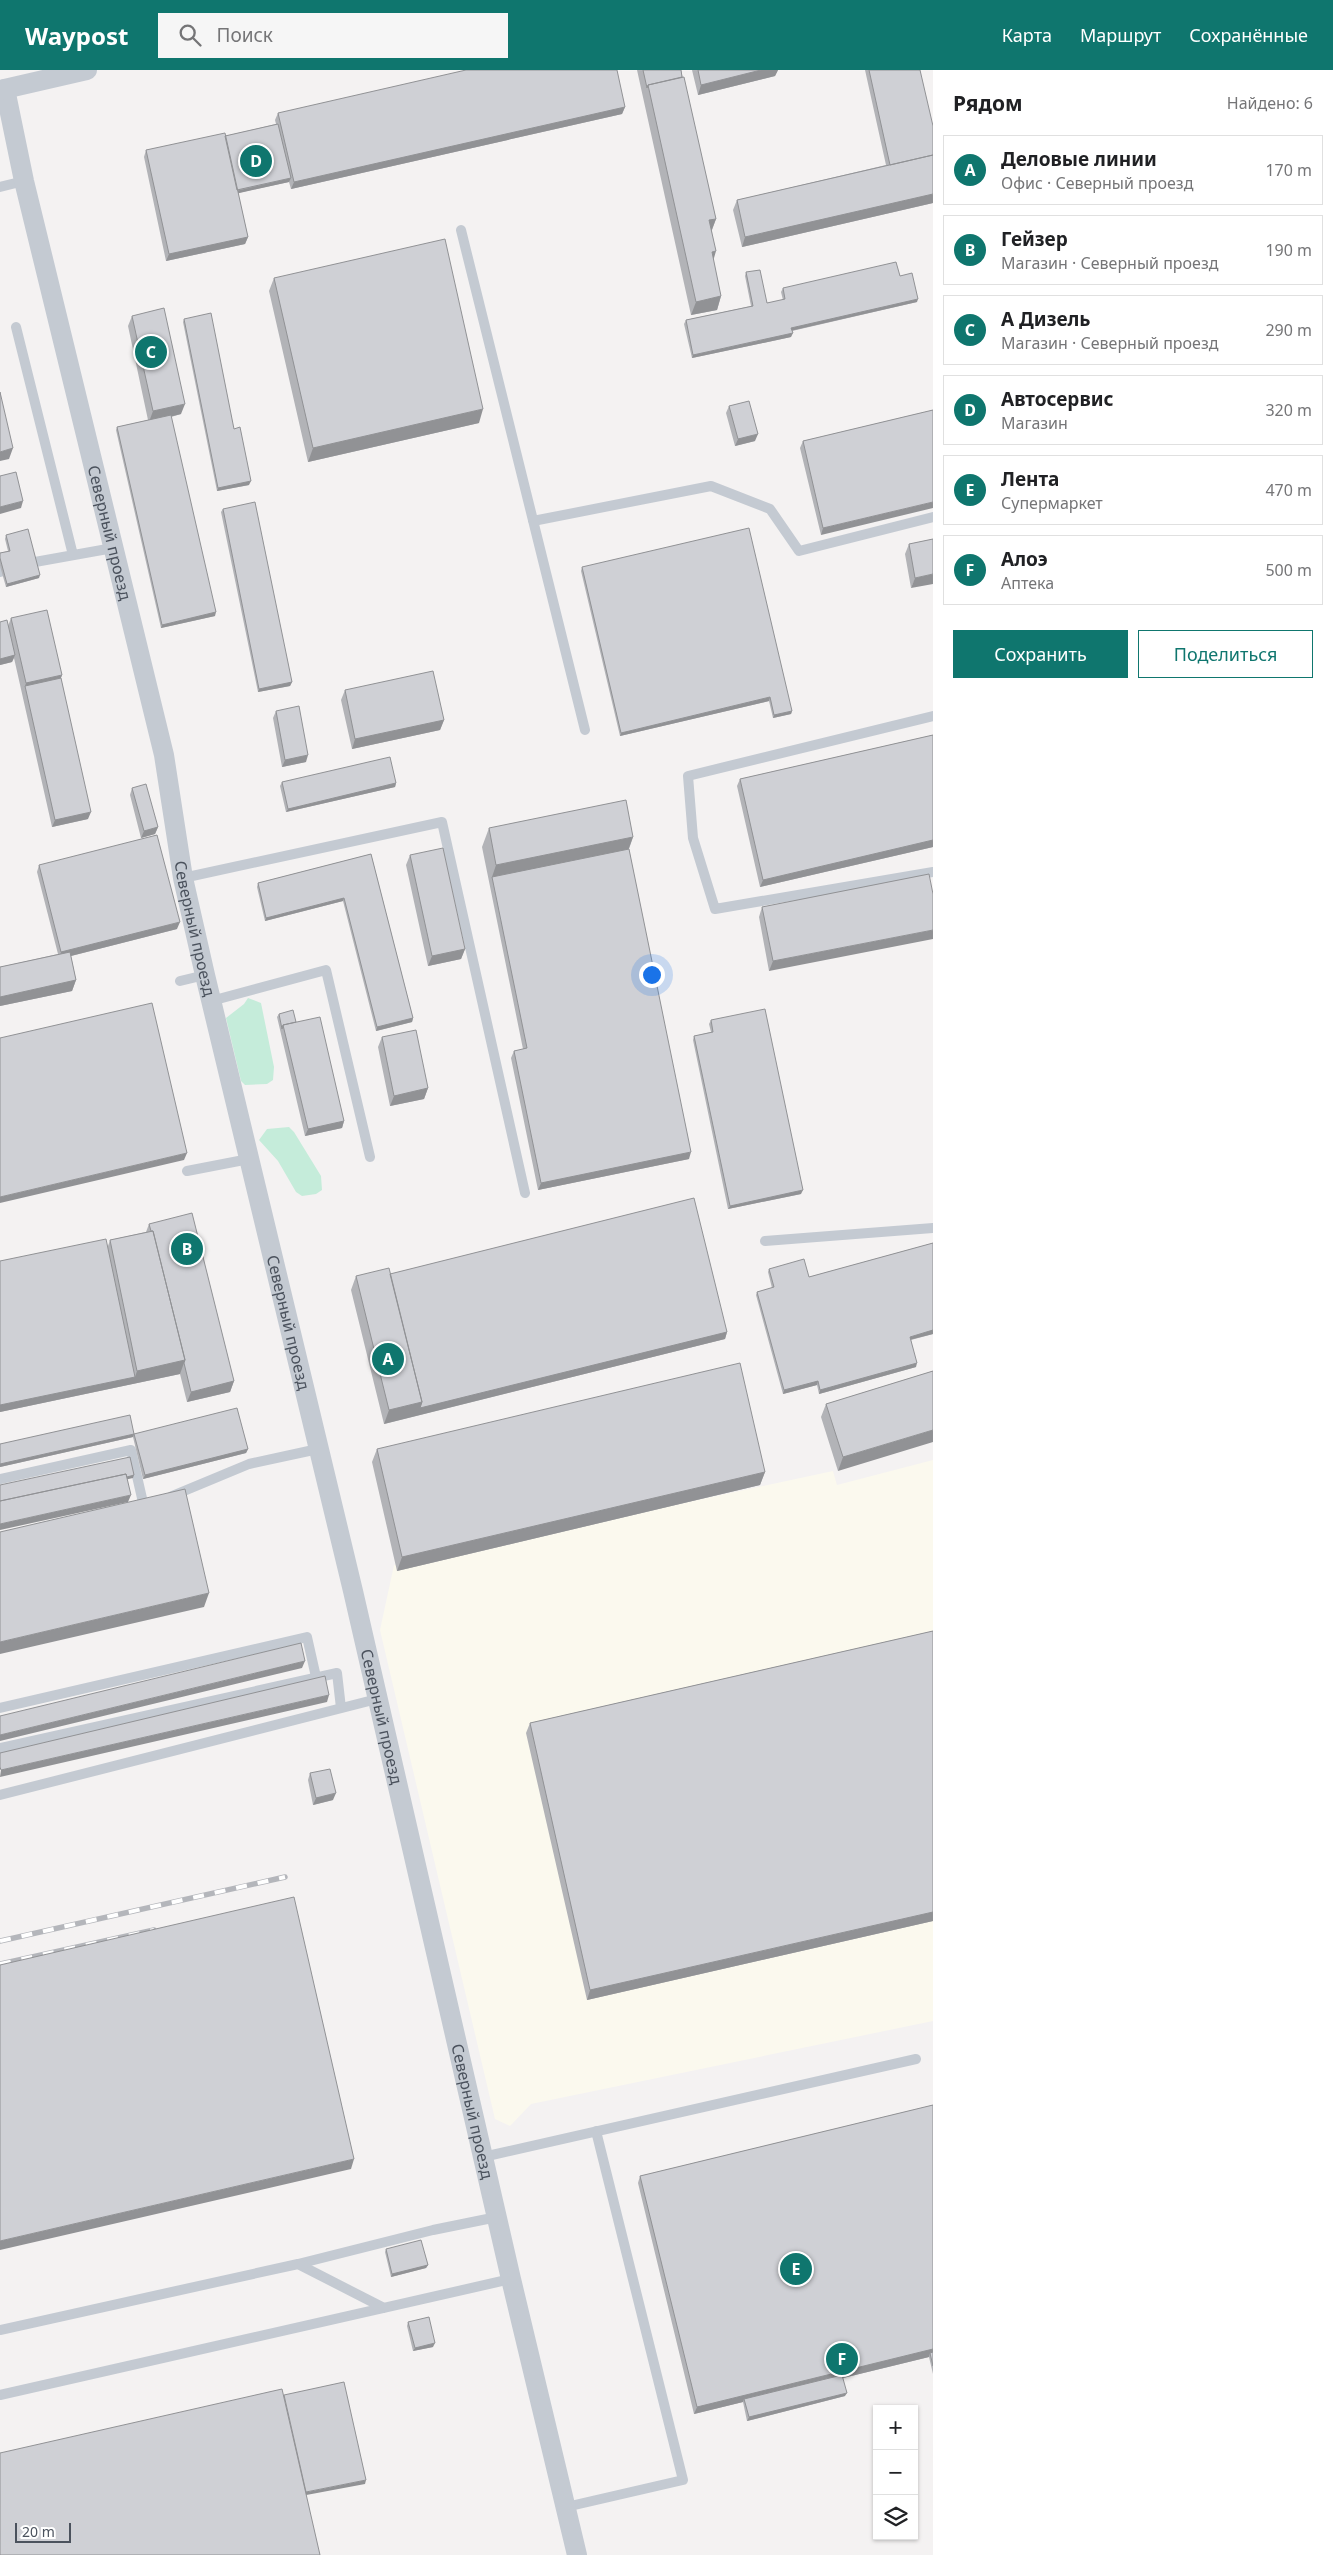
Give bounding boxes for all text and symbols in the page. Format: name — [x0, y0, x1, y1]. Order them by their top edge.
search box — [158, 13, 508, 58]
text: Waypost — [25, 19, 128, 52]
icon: search — [176, 21, 204, 49]
text: Поиск — [216, 22, 273, 48]
text: Карта — [1002, 23, 1052, 47]
text: Маршрут — [1080, 23, 1161, 47]
text: Сохранённые — [1189, 23, 1308, 47]
text: Рядом — [953, 89, 1023, 117]
text: Найдено: 6 — [1227, 92, 1313, 114]
pin: D — [240, 142, 272, 180]
text: Деловые линии — [1001, 146, 1157, 172]
text: A — [964, 159, 976, 181]
text: 170 m — [1265, 159, 1312, 181]
text: Офис · Северный проезд — [1001, 172, 1193, 194]
text: Гейзер — [1001, 226, 1068, 252]
text: B — [965, 239, 975, 261]
text: 190 m — [1265, 239, 1312, 261]
text: Магазин · Северный проезд — [1001, 252, 1218, 274]
text: А Дизель — [1001, 306, 1091, 332]
text: C — [965, 319, 975, 341]
text: 290 m — [1265, 319, 1312, 341]
text: Магазин · Северный проезд — [1001, 332, 1218, 354]
pin: C — [135, 333, 167, 371]
text: Автосервис — [1001, 386, 1114, 412]
text: D — [964, 399, 976, 421]
text: 320 m — [1265, 399, 1312, 421]
text: Магазин — [1001, 412, 1068, 434]
street label: Северный проезд — [83, 463, 137, 603]
text: Лента — [1001, 466, 1059, 492]
text: E — [966, 479, 974, 501]
text: 470 m — [1265, 479, 1312, 501]
text: Супермаркет — [1001, 492, 1103, 514]
text: Алоэ — [1001, 546, 1048, 572]
text: F — [966, 559, 974, 581]
text: 500 m — [1265, 559, 1312, 581]
text: Аптека — [1001, 572, 1054, 594]
button: Сохранить — [953, 630, 1128, 678]
button: Поделиться — [1138, 630, 1313, 678]
street label: Северный проезд — [169, 859, 221, 999]
your location — [639, 962, 665, 988]
pin: B — [171, 1230, 203, 1268]
street label: Северный проезд — [262, 1253, 315, 1392]
pin: A — [372, 1340, 404, 1378]
street label: Северный проезд — [356, 1647, 408, 1787]
street label: Северный проезд — [446, 2041, 499, 2181]
pin: E — [780, 2250, 812, 2288]
pin: F — [826, 2340, 858, 2378]
map controls — [873, 2405, 918, 2540]
button: + — [873, 2405, 918, 2450]
button: − — [873, 2450, 918, 2495]
button: layers — [873, 2495, 918, 2540]
scale bar — [15, 2520, 71, 2543]
text: 20 m — [22, 2522, 55, 2541]

